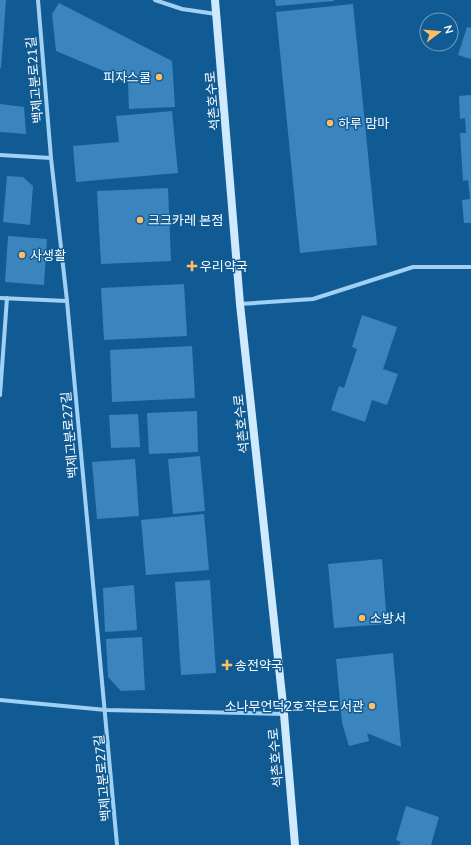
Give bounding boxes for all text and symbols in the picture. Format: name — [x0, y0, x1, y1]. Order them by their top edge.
north arrow — [419, 12, 459, 52]
text: N — [440, 23, 456, 35]
street label: 백제고분로21길 — [22, 36, 48, 124]
place label: 피자스쿨 — [103, 69, 151, 87]
street label: 석촌호수로 — [201, 70, 225, 131]
marker: 피자스쿨 — [154, 72, 164, 82]
place label: 하루 맘마 — [338, 115, 389, 133]
marker: 하루 맘마 — [325, 118, 335, 128]
place label: 크크카레 본점 — [148, 212, 223, 230]
marker: 크크카레 본점 — [135, 215, 145, 225]
place label: 사생활 — [30, 247, 66, 265]
marker: 사생활 — [17, 250, 27, 260]
place label: 우리약국 — [200, 258, 248, 276]
marker: 우리약국 — [187, 261, 197, 271]
street label: 백제고분로27길 — [57, 391, 83, 479]
street label: 석촌호수로 — [230, 393, 254, 455]
place label: 소방서 — [370, 610, 406, 628]
marker: 소방서 — [357, 613, 367, 623]
place label: 송전약국 — [235, 657, 283, 675]
marker: 송전약국 — [222, 660, 232, 670]
place label: 소나무언덕2호작은도서관 — [225, 698, 364, 716]
marker: 소나무언덕2호작은도서관 — [367, 701, 377, 711]
street label: 석촌호수로 — [264, 727, 288, 788]
street label: 백제고분로27길 — [90, 734, 116, 822]

